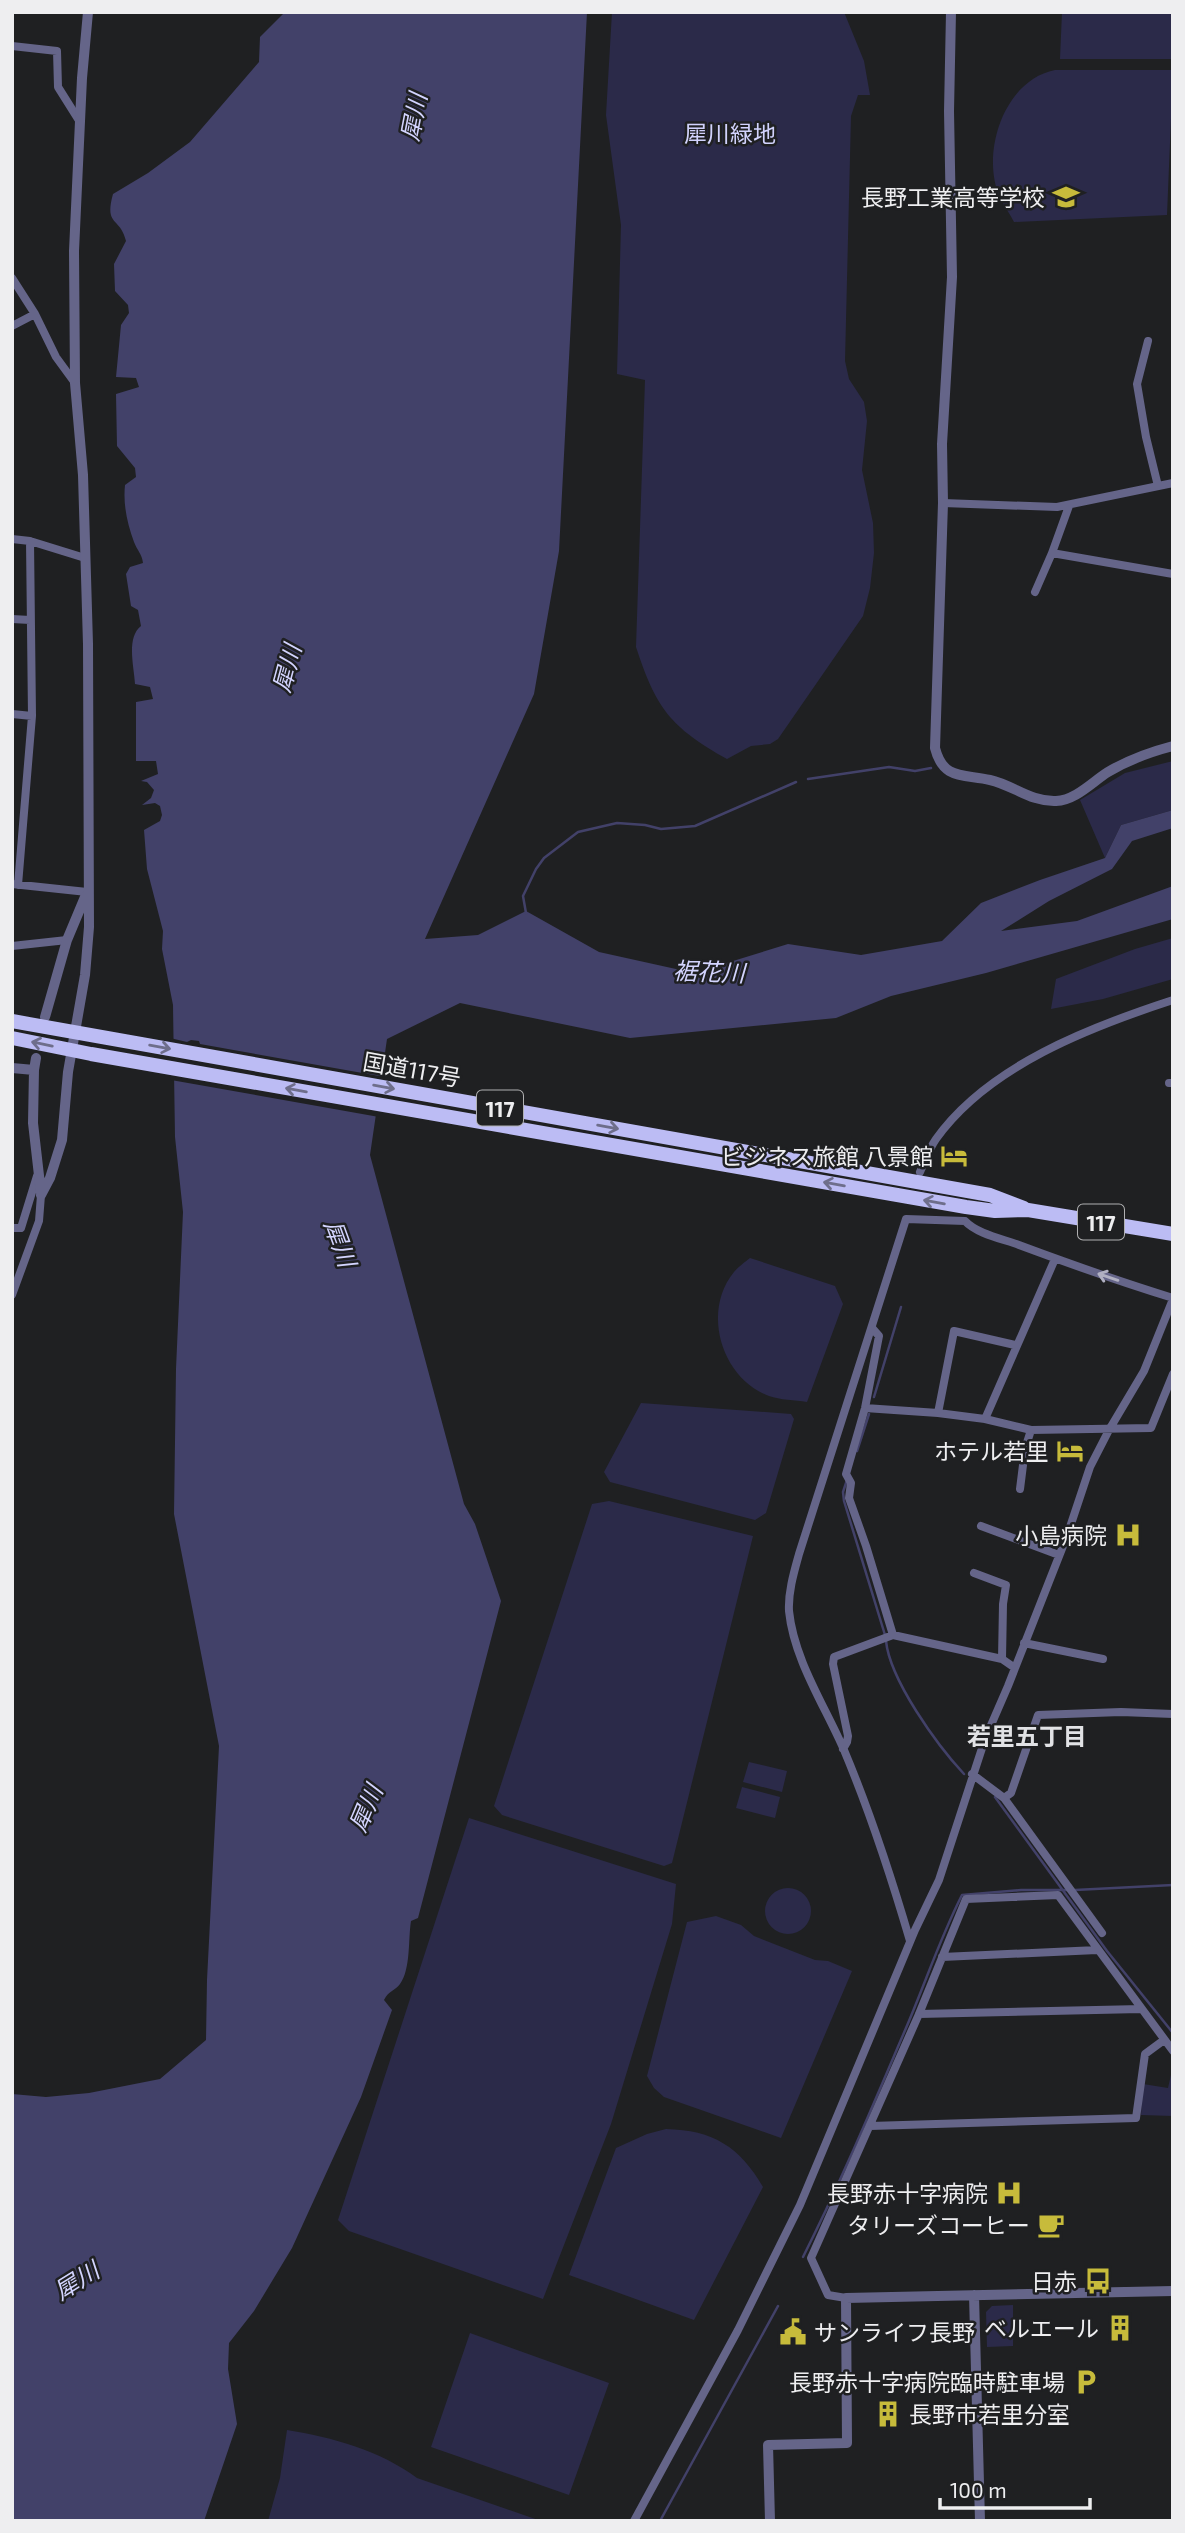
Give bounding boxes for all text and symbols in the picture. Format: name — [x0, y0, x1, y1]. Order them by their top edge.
water label: 犀川 — [394, 88, 432, 143]
park label: 犀川緑地 — [684, 119, 776, 147]
school or university icon: 長野工業高等学校 — [1051, 182, 1081, 212]
place label: 長野工業高等学校 — [861, 183, 1045, 211]
water label: 犀川 — [266, 638, 307, 695]
water label: 裾花川 — [673, 955, 748, 987]
one-way arrow — [31, 1037, 54, 1051]
one-way arrow — [148, 1041, 171, 1054]
street label: 国道117号 — [361, 1047, 463, 1091]
one-way arrow — [372, 1081, 395, 1094]
one-way arrow — [285, 1083, 308, 1096]
road number: 117 — [477, 1090, 523, 1126]
one-way arrow — [596, 1121, 618, 1134]
hotel icon: ビジネス旅館 八景館 — [939, 1141, 969, 1171]
place label: ビジネス旅館 八景館 — [721, 1142, 933, 1170]
one-way arrow — [823, 1177, 846, 1190]
one-way arrow — [923, 1195, 946, 1208]
road number: 117 — [1078, 1204, 1124, 1240]
water label: 犀川 — [319, 1215, 364, 1273]
one-way arrow — [1097, 1270, 1119, 1282]
hotel icon: ホテル若里 — [1055, 1436, 1085, 1466]
place label: ホテル若里 — [934, 1437, 1049, 1465]
hospital icon: 小島病院 — [1113, 1520, 1143, 1550]
place label: 小島病院 — [1015, 1521, 1107, 1549]
district label: 若里五丁目 — [967, 1721, 1087, 1750]
water label: 犀川 — [342, 1777, 389, 1836]
hospital icon: 長野赤十字病院 — [994, 2178, 1024, 2208]
place label: 長野赤十字病院 — [827, 2179, 988, 2207]
cafe icon: タリーズコーヒー — [1036, 2210, 1066, 2240]
place label: タリーズコーヒー — [847, 2211, 1030, 2239]
water label: 犀川 — [48, 2253, 107, 2305]
bus stop icon: 日赤 — [1083, 2266, 1113, 2296]
place label: 日赤 — [1031, 2267, 1077, 2295]
building icon: ベルエール — [1105, 2313, 1135, 2343]
place label: ベルエール — [984, 2314, 1099, 2342]
public building icon: サンライフ長野 — [778, 2317, 808, 2347]
place label: サンライフ長野 — [814, 2318, 975, 2346]
parking icon: 長野赤十字病院臨時駐車場 — [1071, 2367, 1101, 2397]
place label: 長野赤十字病院臨時駐車場 — [789, 2368, 1065, 2396]
building icon: 長野市若里分室 — [873, 2399, 903, 2429]
place label: 長野市若里分室 — [909, 2400, 1070, 2428]
scale bar — [940, 2466, 1090, 2510]
text: 100 m — [950, 2477, 1007, 2502]

